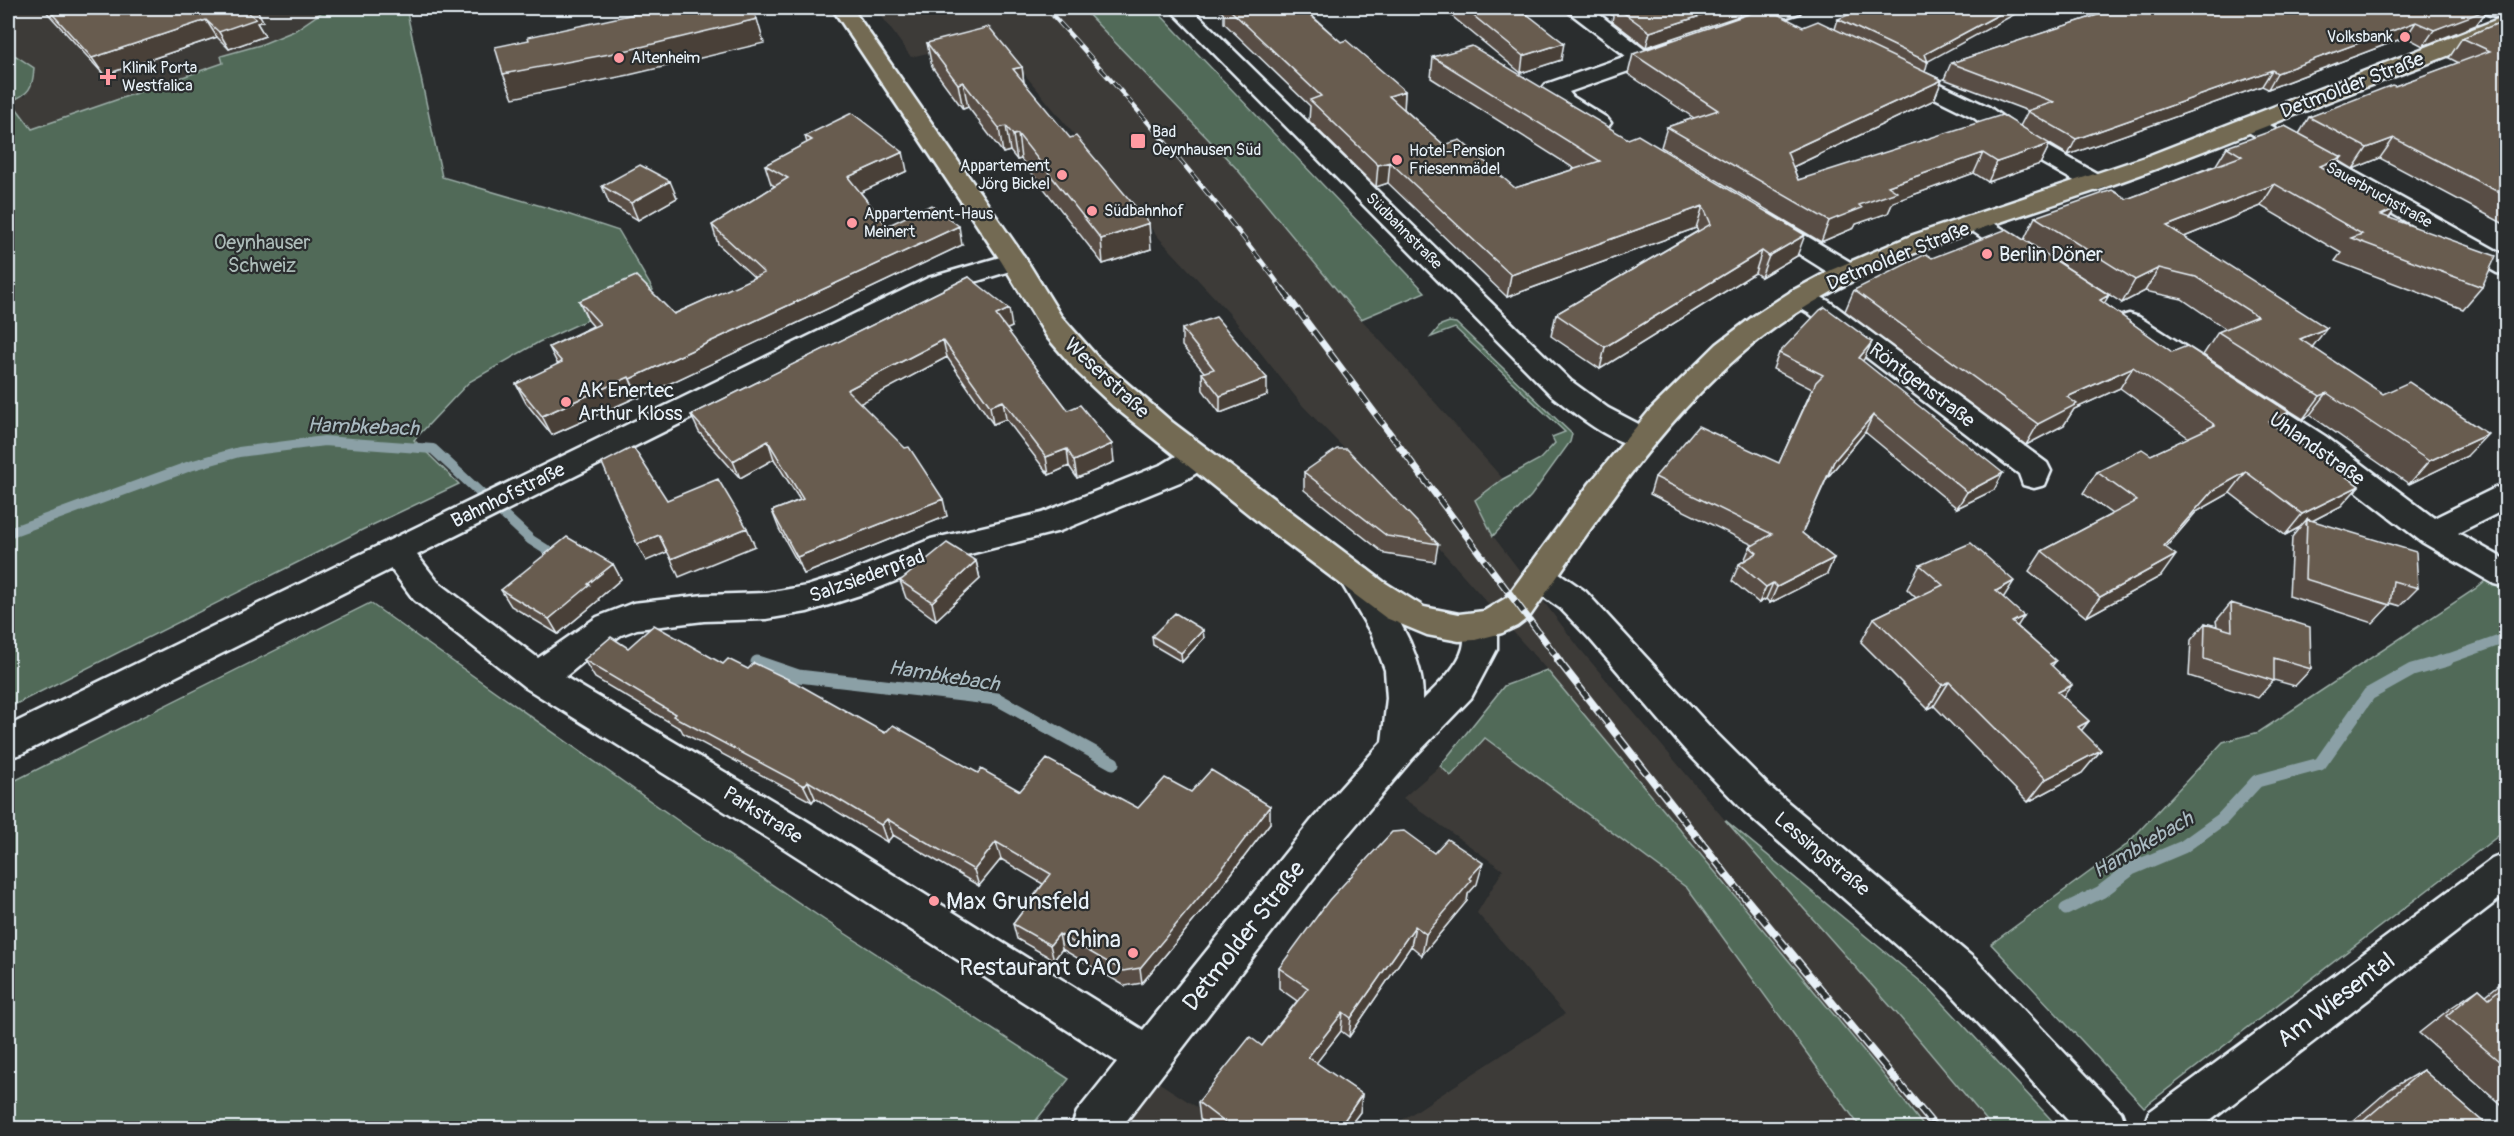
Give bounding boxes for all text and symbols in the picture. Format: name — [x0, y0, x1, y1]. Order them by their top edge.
place label: Volksbank — [2327, 27, 2393, 47]
marker: Volksbank — [2398, 30, 2412, 44]
street label: Detmolder Straße — [2277, 46, 2428, 124]
place label: Altenheim — [631, 48, 700, 68]
marker: Altenheim — [612, 51, 626, 65]
place label: Klinik Porta Westfalica — [122, 58, 197, 96]
marker: Klinik Porta Westfalica — [99, 68, 117, 86]
place label: Bad Oeynhausen Süd — [1152, 122, 1261, 160]
marker: Bad Oeynhausen Süd — [1129, 132, 1147, 150]
place label: Hotel-Pension Friesenmädel — [1409, 141, 1505, 179]
marker: Hotel-Pension Friesenmädel — [1390, 153, 1404, 167]
place label: Appartement Jörg Bickel — [960, 156, 1051, 194]
street label: Sauerbruchstraße — [2322, 157, 2436, 233]
marker: Appartement Jörg Bickel — [1055, 168, 1069, 182]
street label: Südbahnstraße — [1361, 188, 1447, 274]
place label: Südbahnhof — [1104, 201, 1184, 221]
place label: Appartement-Haus Meinert — [864, 204, 993, 242]
marker: Südbahnhof — [1085, 204, 1099, 218]
marker: Appartement-Haus Meinert — [845, 216, 859, 230]
street label: Detmolder Straße — [1823, 216, 1973, 296]
park label: Oeynhauser Schweiz — [214, 230, 310, 278]
place label: Berlin Döner — [1999, 242, 2103, 267]
marker: Berlin Döner — [1980, 247, 1994, 261]
street label: Weserstraße — [1059, 332, 1155, 424]
street label: Röntgenstraße — [1864, 337, 1980, 433]
place label: AK Enertec Arthur Kloss — [578, 378, 683, 426]
marker: AK Enertec Arthur Kloss — [559, 395, 573, 409]
street label: Uhlandstraße — [2264, 407, 2370, 491]
water label: Hambkebach — [307, 412, 420, 442]
street label: Bahnhofstraße — [447, 457, 569, 533]
street label: Salzsiederpfad — [806, 543, 928, 609]
water label: Hambkebach — [887, 654, 1002, 698]
street label: Parkstraße — [719, 781, 808, 849]
water label: Hambkebach — [2088, 805, 2199, 885]
street label: Lessingstraße — [1769, 807, 1875, 902]
street label: Detmolder Straße — [1176, 855, 1312, 1017]
place label: Max Grunsfeld — [946, 887, 1090, 916]
marker: Max Grunsfeld — [927, 894, 941, 908]
place label: China Restaurant CAO — [959, 925, 1121, 982]
marker: China Restaurant CAO — [1126, 946, 1140, 960]
street label: Am Wiesental — [2271, 946, 2401, 1054]

